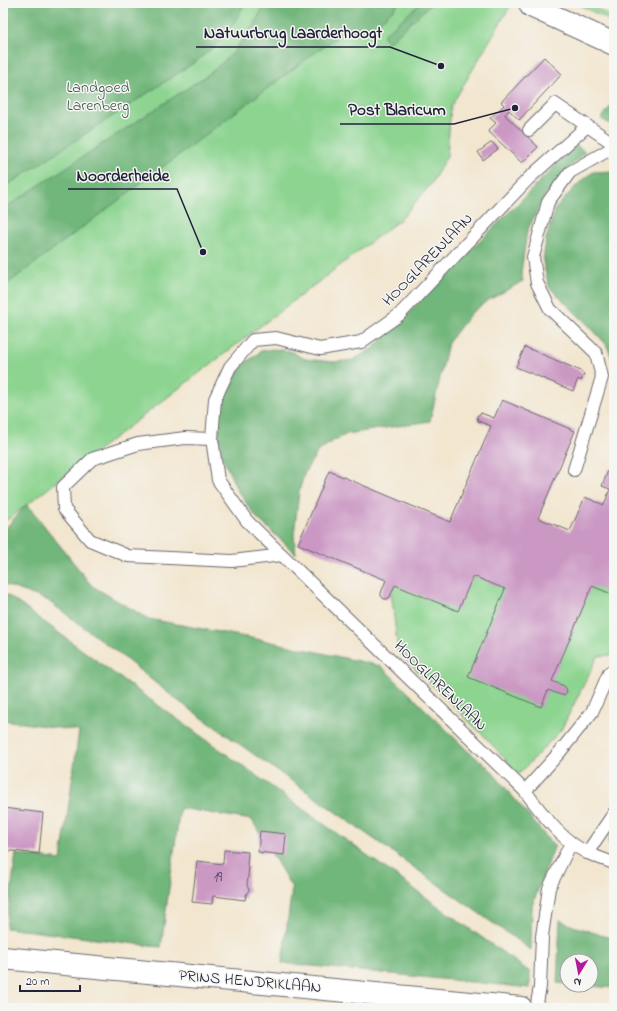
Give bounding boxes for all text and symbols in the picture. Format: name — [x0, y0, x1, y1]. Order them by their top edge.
callout: Natuurbrug Laarderhoogt — [196, 18, 390, 47]
text: Natuurbrug Laarderhoogt — [204, 21, 382, 48]
park label: Landgoed Larenberg — [66, 76, 130, 118]
callout: Post Blaricum — [340, 95, 454, 124]
text: Post Blaricum — [348, 98, 446, 123]
callout: Noorderheide — [68, 160, 177, 189]
text: Noorderheide — [77, 164, 171, 189]
street label: HOOGLARENLAAN — [377, 208, 479, 312]
street label: HOOGLARENLAAN — [388, 635, 492, 737]
house number: 19 — [214, 867, 223, 888]
north arrow — [559, 953, 599, 993]
street label: PRINS HENDRIKLAAN — [178, 964, 322, 1000]
scale bar — [20, 967, 80, 993]
text: 20 m — [26, 973, 49, 991]
text: N — [572, 973, 582, 990]

